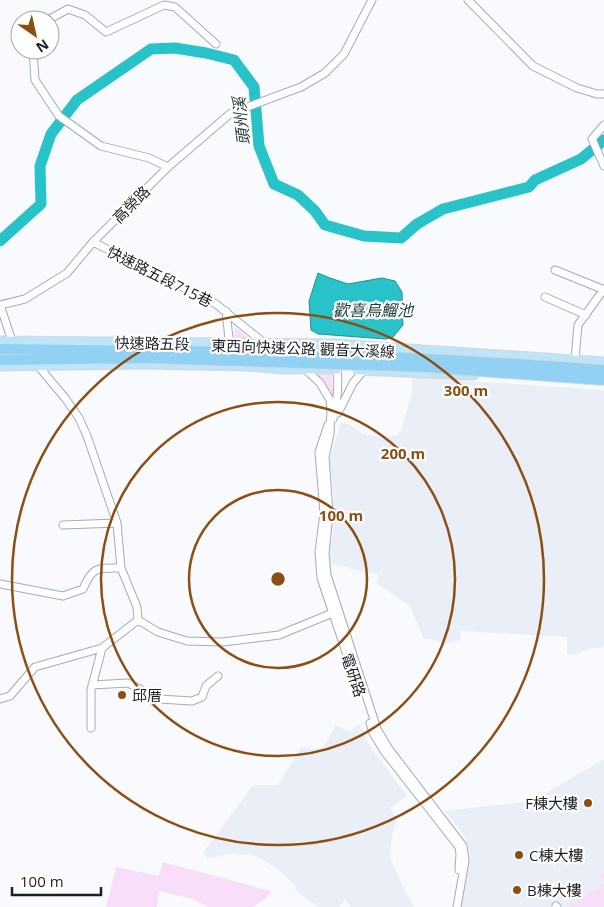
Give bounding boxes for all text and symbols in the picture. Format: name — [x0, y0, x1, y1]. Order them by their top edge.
north arrow — [10, 10, 60, 60]
text: N — [33, 35, 53, 57]
water label: 頭州溪 — [227, 94, 254, 146]
street label: 高榮路 — [108, 181, 154, 227]
street label: 快速路五段715巷 — [104, 241, 216, 311]
water label: 歡喜烏鰡池 — [333, 299, 415, 321]
street label: 快速路五段 — [114, 332, 190, 354]
street label: 東西向快速公路 觀音大溪線 — [211, 335, 395, 361]
text: 300 m — [444, 380, 488, 400]
text: 200 m — [381, 443, 425, 463]
text: 100 m — [319, 505, 363, 525]
centre of rings — [269, 570, 287, 588]
street label: 電研路 — [337, 650, 371, 700]
place label: 邱厝 — [132, 685, 162, 705]
marker: 邱厝 — [116, 689, 128, 701]
place label: F棟大樓 — [525, 793, 578, 813]
marker: F棟大樓 — [582, 797, 594, 809]
place label: C棟大樓 — [529, 845, 583, 865]
marker: C棟大樓 — [513, 849, 525, 861]
scale bar — [12, 864, 101, 896]
text: 100 m — [20, 871, 64, 891]
place label: B棟大樓 — [527, 880, 582, 900]
marker: B棟大樓 — [511, 884, 523, 896]

